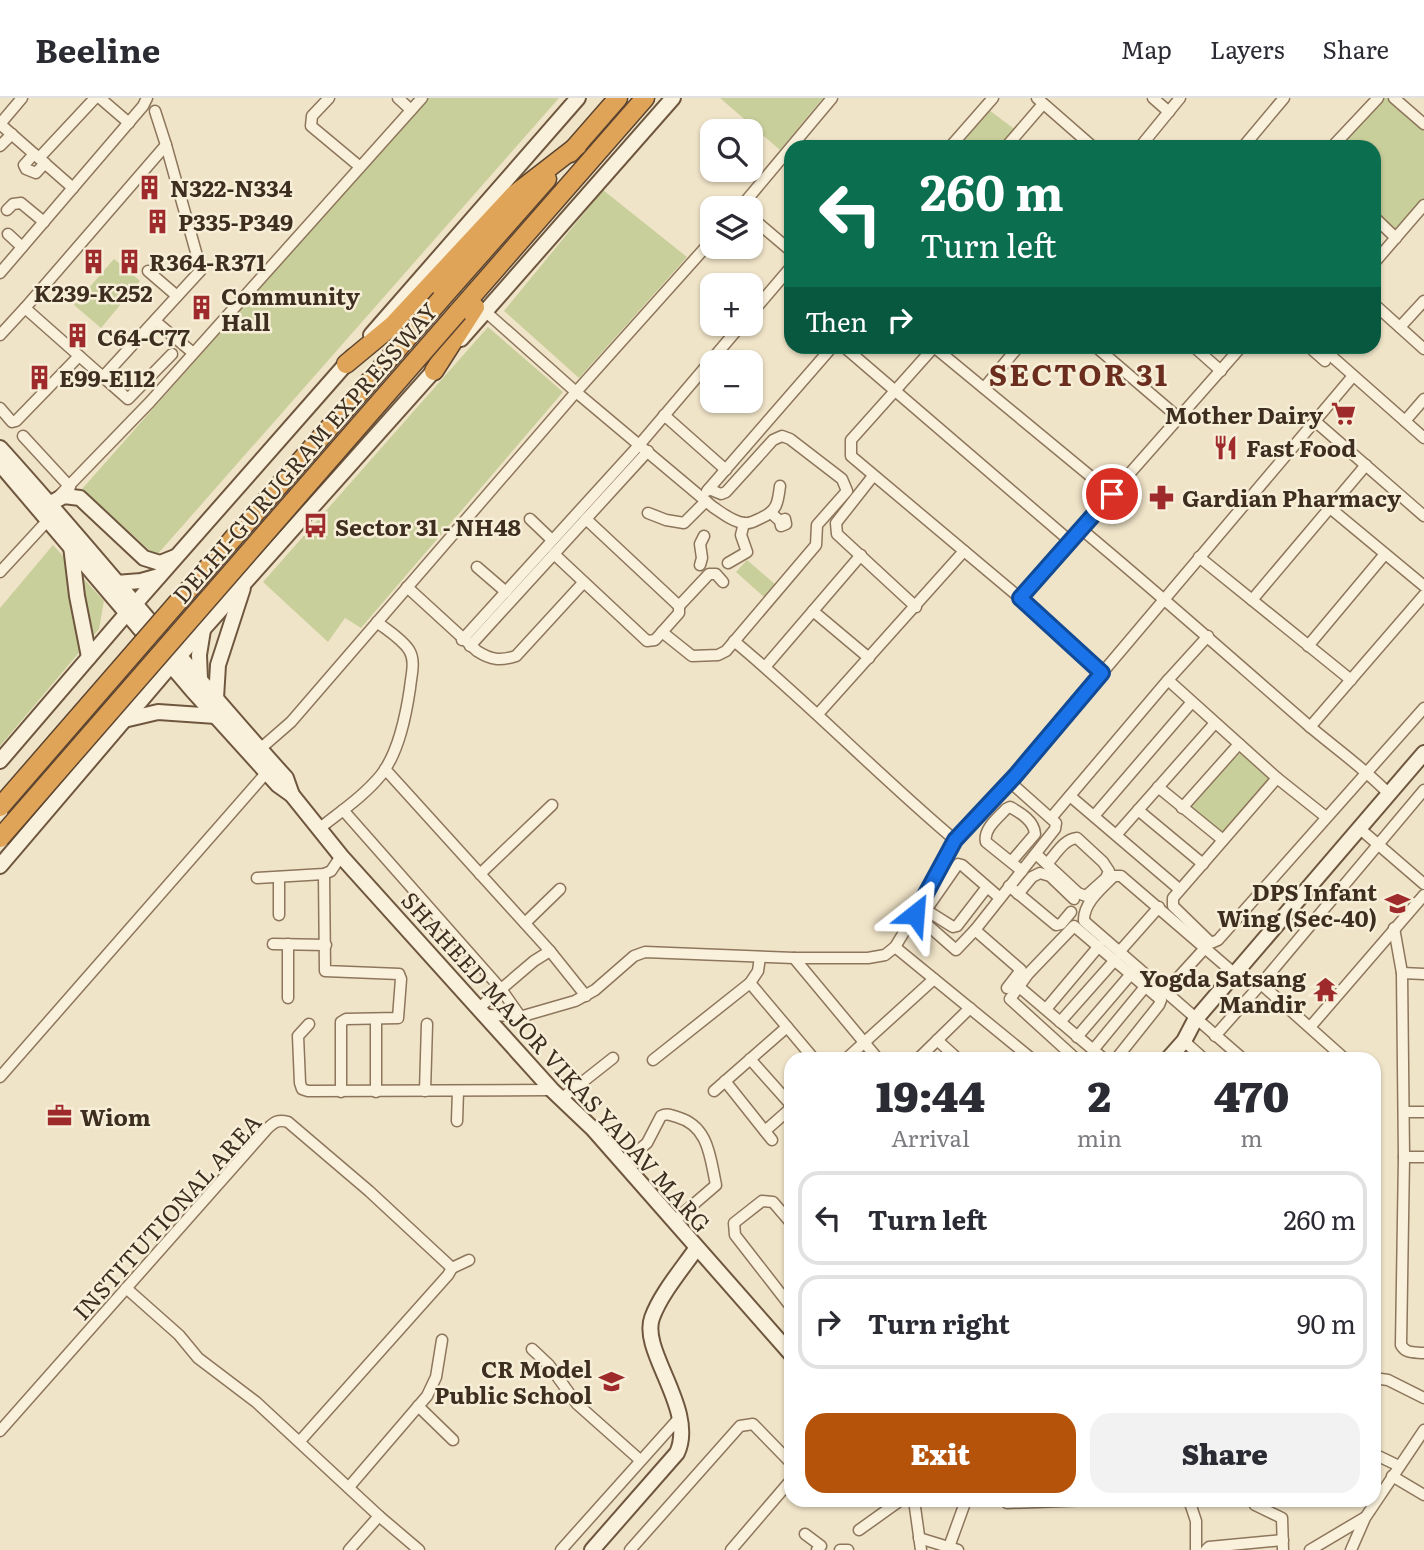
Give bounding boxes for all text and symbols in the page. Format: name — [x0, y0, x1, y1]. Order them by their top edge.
text: Beeline — [35, 24, 160, 73]
text: Map — [1121, 31, 1172, 66]
text: Layers — [1210, 31, 1284, 66]
text: Share — [1322, 31, 1389, 66]
map controls — [700, 119, 763, 413]
button: search — [700, 119, 763, 182]
text: 260 m — [920, 153, 1064, 226]
icon: left — [805, 168, 896, 259]
place label: N322-N334 — [170, 170, 293, 204]
building icon: N322-N334 — [136, 173, 164, 201]
button: layers — [700, 196, 763, 259]
place label: P335-P349 — [178, 204, 293, 238]
building icon: P335-P349 — [144, 207, 172, 235]
text: Turn left — [920, 220, 1057, 268]
place label: R364-R371 — [149, 244, 266, 278]
building icon: R364-R371 — [115, 247, 143, 275]
building icon: K239-K252 — [79, 248, 107, 276]
button: + — [700, 273, 763, 336]
place label: K239-K252 — [33, 275, 153, 309]
place label: Community Hall — [221, 278, 360, 338]
street label: DELHI-GURUGRAM EXPRESSWAY — [164, 294, 444, 610]
building icon: Community Hall — [187, 294, 215, 322]
text: Then — [805, 301, 867, 340]
icon: right — [881, 301, 919, 339]
place label: C64-C77 — [97, 319, 190, 353]
building icon: C64-C77 — [63, 322, 91, 350]
button: − — [700, 350, 763, 413]
district label: SECTOR 31 — [989, 351, 1169, 395]
place label: E99-E112 — [59, 360, 155, 394]
building icon: E99-E112 — [25, 363, 53, 391]
place label: Mother Dairy — [1165, 397, 1323, 431]
supermarket icon: Mother Dairy — [1329, 400, 1357, 428]
place label: Fast Food — [1246, 430, 1356, 464]
restaurant icon: Fast Food — [1212, 433, 1240, 461]
pin — [1082, 464, 1142, 524]
icon: arrive — [1093, 475, 1131, 513]
place label: Gardian Pharmacy — [1182, 480, 1401, 514]
pharmacy icon: Gardian Pharmacy — [1148, 483, 1176, 511]
place label: Sector 31 - NH48 — [335, 509, 521, 543]
bus stop icon: Sector 31 - NH48 — [301, 512, 329, 540]
place label: DPS Infant Wing (Sec-40) — [1217, 874, 1377, 934]
position arrow — [878, 877, 952, 951]
street label: SHAHEED MAJOR VIKAS YADAV MARG — [395, 883, 719, 1239]
school or university icon: DPS Infant Wing (Sec-40) — [1383, 890, 1411, 918]
place label: Yogda Satsang Mandir — [1140, 960, 1307, 1020]
temple icon: Yogda Satsang Mandir — [1312, 976, 1340, 1004]
text: 19:44 — [876, 1063, 985, 1125]
text: 2 — [1088, 1063, 1111, 1125]
text: 470 — [1214, 1063, 1289, 1125]
place label: Wiom — [80, 1099, 151, 1133]
office icon: Wiom — [46, 1102, 74, 1130]
street label: INSTITUTIONAL AREA — [64, 1105, 268, 1327]
text: Arrival — [891, 1120, 970, 1154]
text: min — [1077, 1120, 1122, 1154]
text: m — [1240, 1120, 1263, 1154]
icon: left — [809, 1199, 847, 1237]
text: Turn left — [868, 1199, 987, 1238]
text: 260 m — [1283, 1199, 1356, 1238]
icon: right — [809, 1303, 847, 1341]
text: Turn right — [868, 1303, 1010, 1342]
text: 90 m — [1297, 1303, 1356, 1342]
place label: CR Model Public School — [434, 1351, 592, 1411]
school or university icon: CR Model Public School — [598, 1367, 626, 1395]
button: Exit — [805, 1413, 1076, 1493]
button: Share — [1090, 1413, 1360, 1493]

